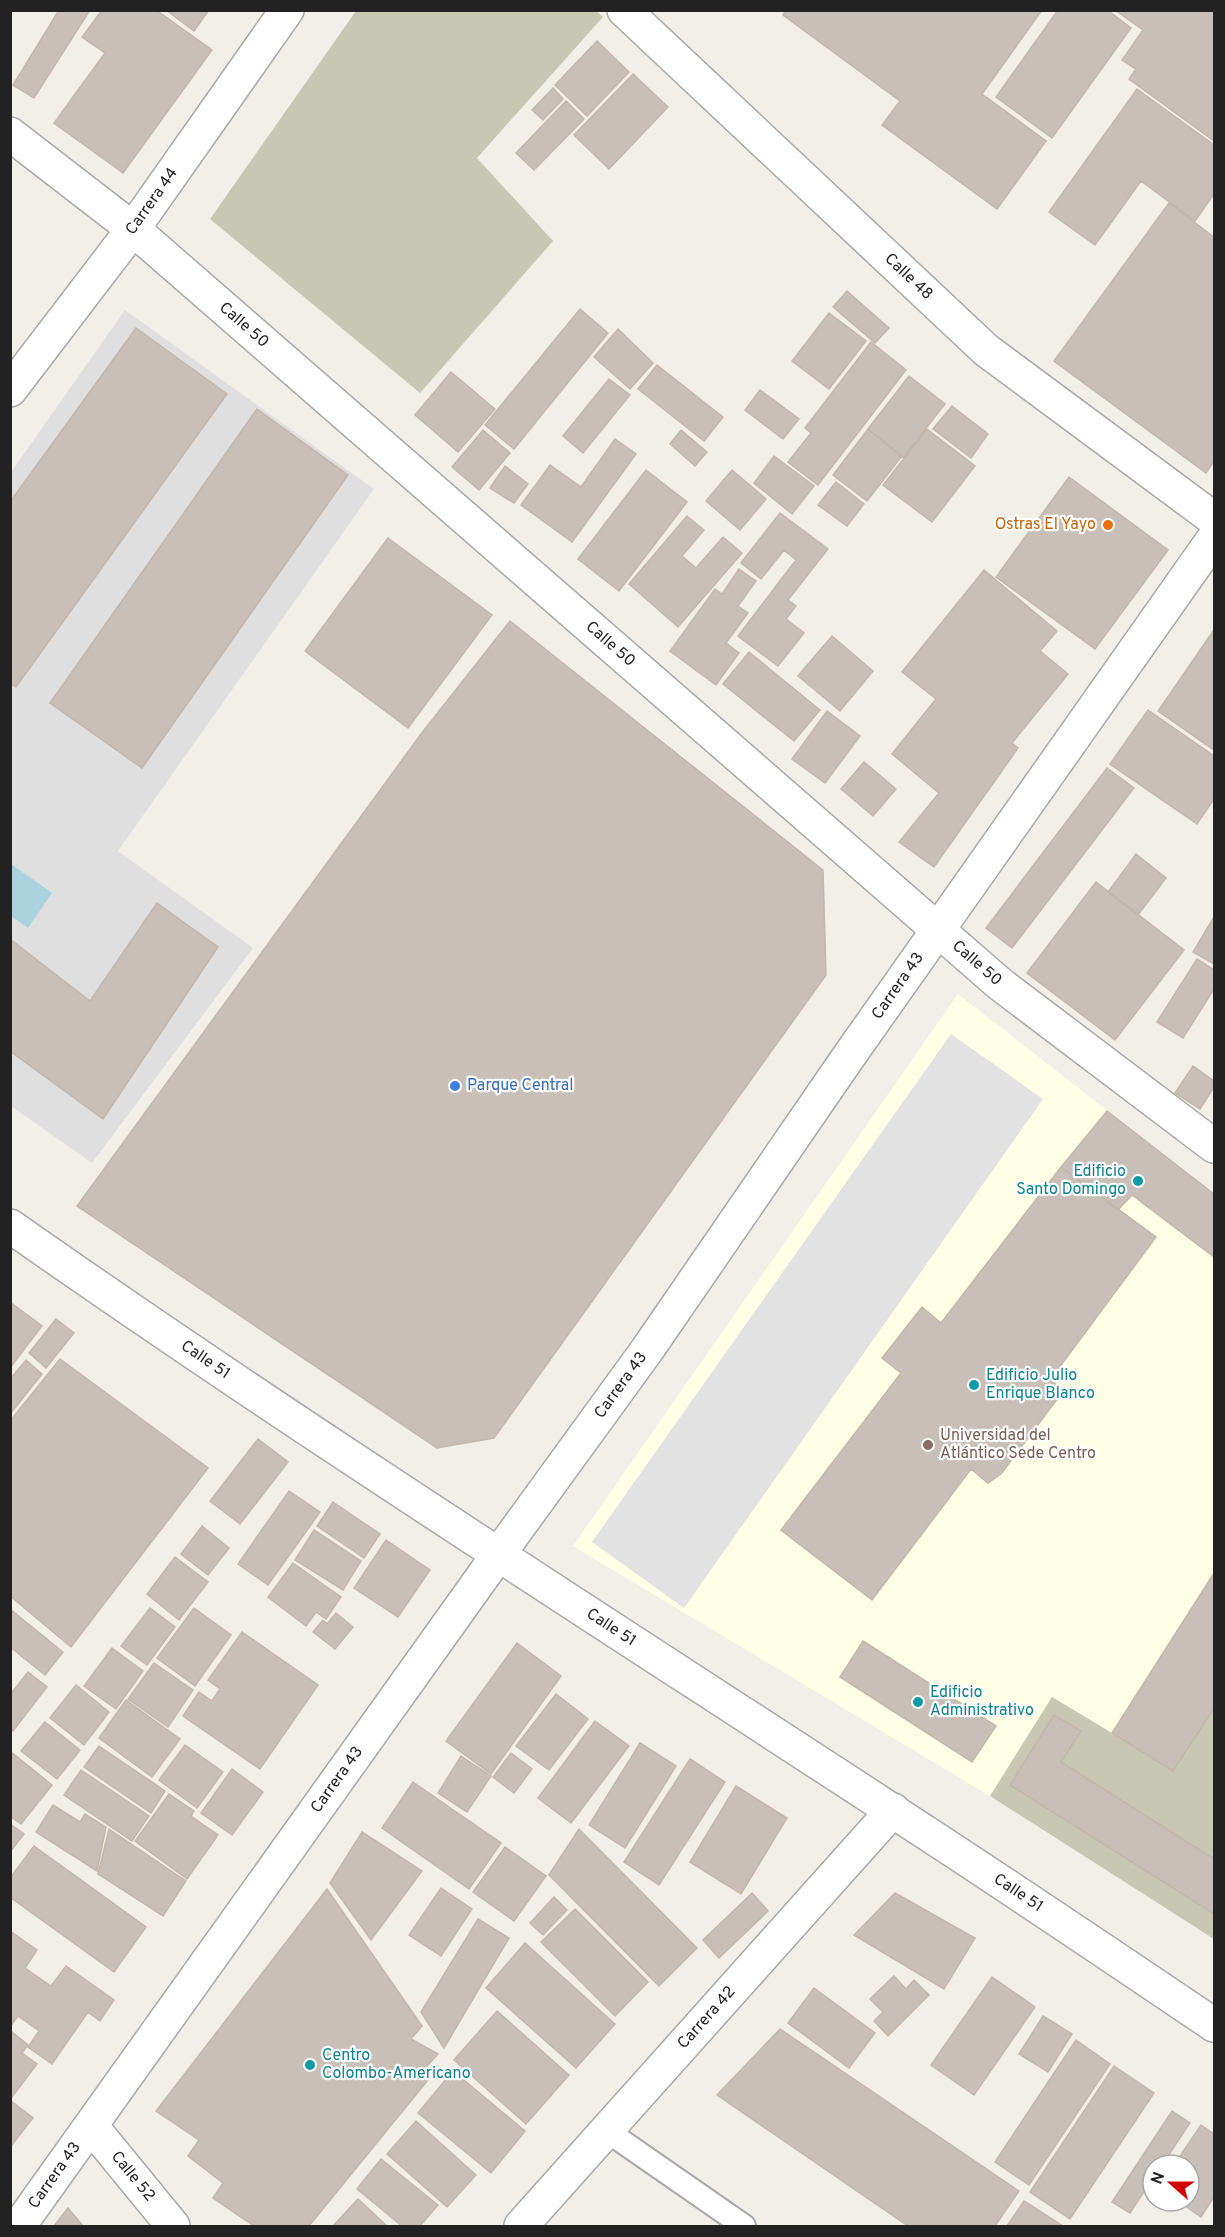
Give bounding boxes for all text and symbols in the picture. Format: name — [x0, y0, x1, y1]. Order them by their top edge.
street label: Carrera 44 — [122, 164, 183, 239]
street label: Calle 48 — [880, 249, 937, 305]
street label: Calle 50 — [214, 298, 273, 352]
place label: Ostras El Yayo — [995, 515, 1096, 535]
marker: Ostras El Yayo — [1101, 518, 1115, 532]
street label: Calle 50 — [581, 617, 639, 672]
street label: Calle 50 — [947, 936, 1006, 991]
street label: Carrera 43 — [868, 949, 929, 1024]
place label: Parque Central — [467, 1076, 573, 1096]
marker: Parque Central — [448, 1079, 462, 1093]
place label: Edificio Santo Domingo — [1016, 1162, 1126, 1200]
marker: Edificio Santo Domingo — [1131, 1174, 1145, 1188]
street label: Calle 51 — [177, 1336, 234, 1384]
street label: Carrera 43 — [590, 1348, 652, 1423]
place label: Edificio Julio Enrique Blanco — [986, 1366, 1095, 1404]
marker: Edificio Julio Enrique Blanco — [967, 1378, 981, 1392]
place label: Universidad del Atlántico Sede Centro — [940, 1426, 1096, 1464]
marker: Universidad del Atlántico Sede Centro — [921, 1438, 935, 1452]
street label: Calle 51 — [582, 1604, 640, 1651]
place label: Edificio Administrativo — [930, 1683, 1034, 1721]
marker: Edificio Administrativo — [911, 1695, 925, 1709]
street label: Carrera 43 — [307, 1743, 368, 1817]
street label: Calle 51 — [990, 1870, 1047, 1917]
street label: Carrera 42 — [674, 1982, 740, 2054]
place label: Centro Colombo-Americano — [322, 2046, 471, 2084]
marker: Centro Colombo-Americano — [303, 2058, 317, 2072]
street label: Carrera 43 — [24, 2138, 86, 2213]
street label: Calle 52 — [106, 2147, 159, 2206]
north arrow — [1141, 2153, 1201, 2213]
text: N — [1147, 2169, 1170, 2187]

